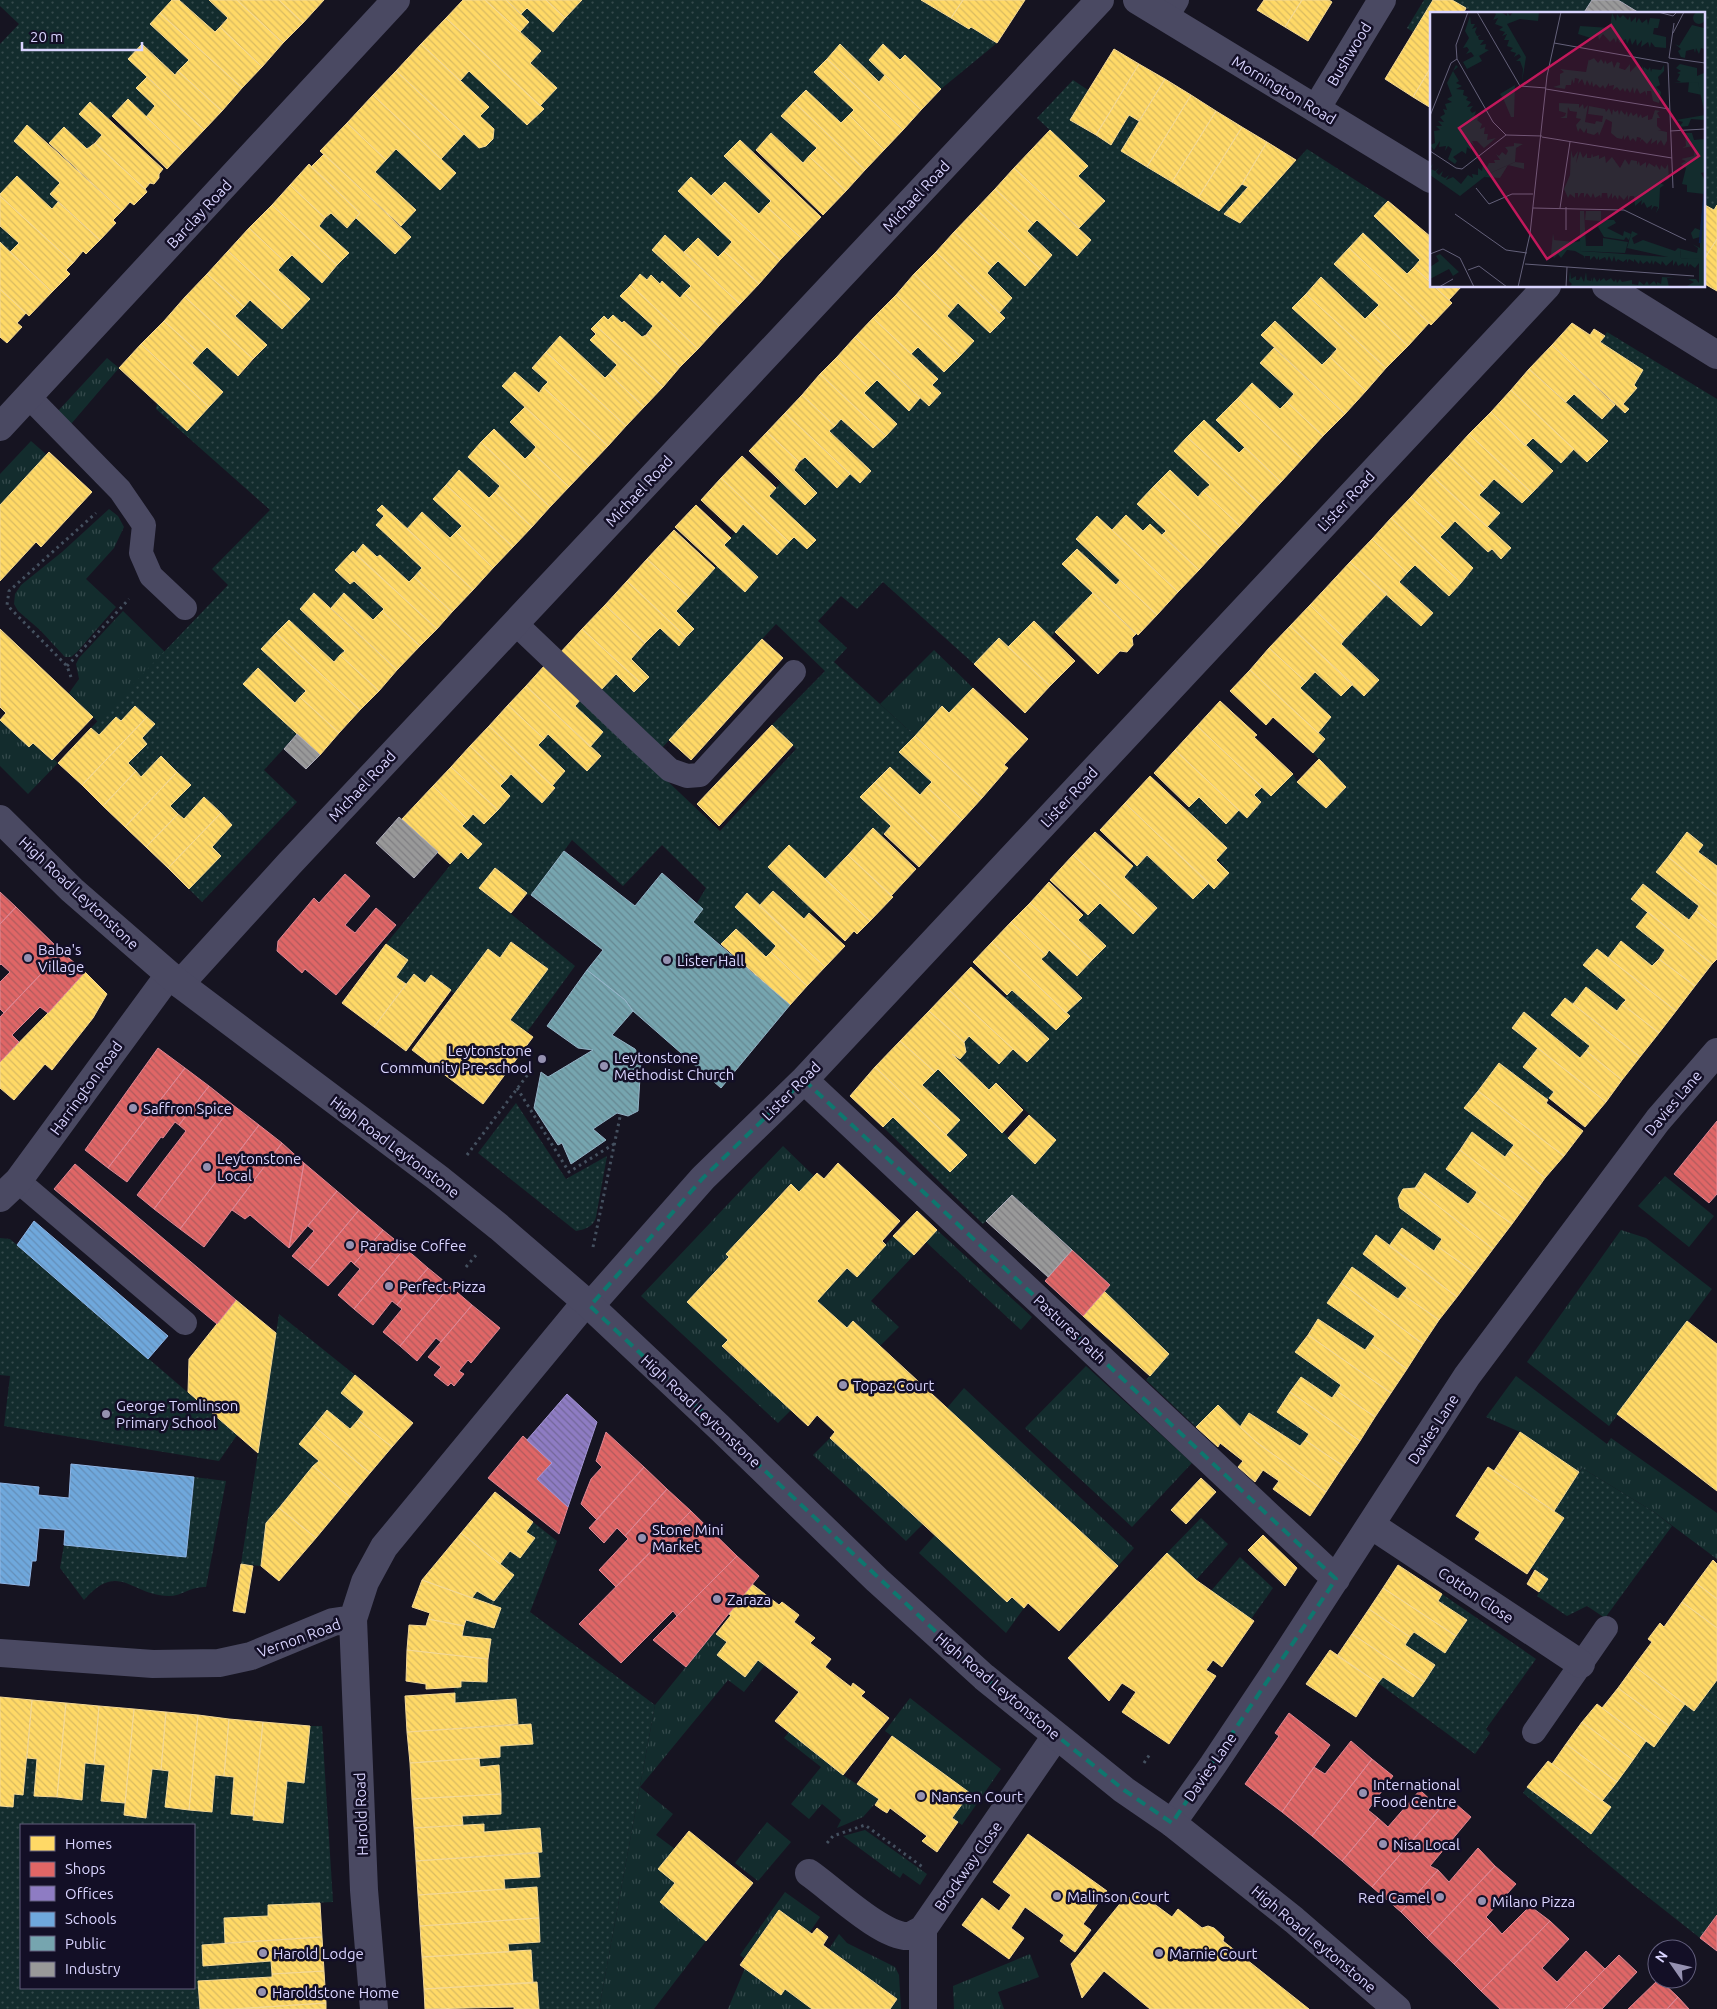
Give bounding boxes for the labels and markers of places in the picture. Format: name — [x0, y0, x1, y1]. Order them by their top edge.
place label: Baba's Village — [38, 941, 84, 975]
marker: Baba's Village — [22, 952, 34, 964]
place label: Lister Hall — [677, 952, 744, 969]
marker: Lister Hall — [661, 954, 673, 966]
place label: Leytonstone Community Pre-school — [380, 1042, 532, 1076]
place label: Leytonstone Methodist Church — [614, 1049, 734, 1083]
marker: Leytonstone Community Pre-school — [536, 1053, 548, 1065]
marker: Leytonstone Methodist Church — [598, 1060, 610, 1072]
place label: Saffron Spice — [143, 1100, 232, 1117]
marker: Saffron Spice — [127, 1102, 139, 1114]
place label: Leytonstone Local — [217, 1150, 301, 1184]
marker: Leytonstone Local — [201, 1161, 213, 1173]
place label: Paradise Coffee — [360, 1237, 467, 1254]
marker: Paradise Coffee — [344, 1239, 356, 1251]
place label: Perfect Pizza — [399, 1278, 486, 1295]
marker: Perfect Pizza — [383, 1280, 395, 1292]
place label: Topaz Court — [853, 1377, 934, 1394]
marker: Topaz Court — [837, 1379, 849, 1391]
place label: George Tomlinson Primary School — [116, 1397, 238, 1431]
marker: George Tomlinson Primary School — [100, 1408, 112, 1420]
place label: Stone Mini Market — [652, 1521, 724, 1555]
marker: Stone Mini Market — [636, 1532, 648, 1544]
place label: Zaraza — [727, 1591, 771, 1608]
marker: Zaraza — [711, 1593, 723, 1605]
place label: International Food Centre — [1373, 1776, 1460, 1810]
marker: International Food Centre — [1357, 1787, 1369, 1799]
place label: Nansen Court — [931, 1788, 1023, 1805]
marker: Nansen Court — [915, 1790, 927, 1802]
place label: Nisa Local — [1393, 1836, 1460, 1853]
marker: Nisa Local — [1377, 1838, 1389, 1850]
place label: Malinson Court — [1067, 1888, 1169, 1905]
place label: Red Camel — [1358, 1889, 1430, 1906]
marker: Malinson Court — [1051, 1890, 1063, 1902]
marker: Red Camel — [1434, 1891, 1446, 1903]
place label: Milano Pizza — [1492, 1893, 1575, 1910]
marker: Milano Pizza — [1476, 1895, 1488, 1907]
place label: Harold Lodge — [273, 1945, 364, 1962]
place label: Marnie Court — [1169, 1945, 1258, 1962]
marker: Harold Lodge — [257, 1947, 269, 1959]
marker: Marnie Court — [1153, 1947, 1165, 1959]
place label: Haroldstone Home — [272, 1984, 399, 2001]
marker: Haroldstone Home — [256, 1986, 268, 1998]

